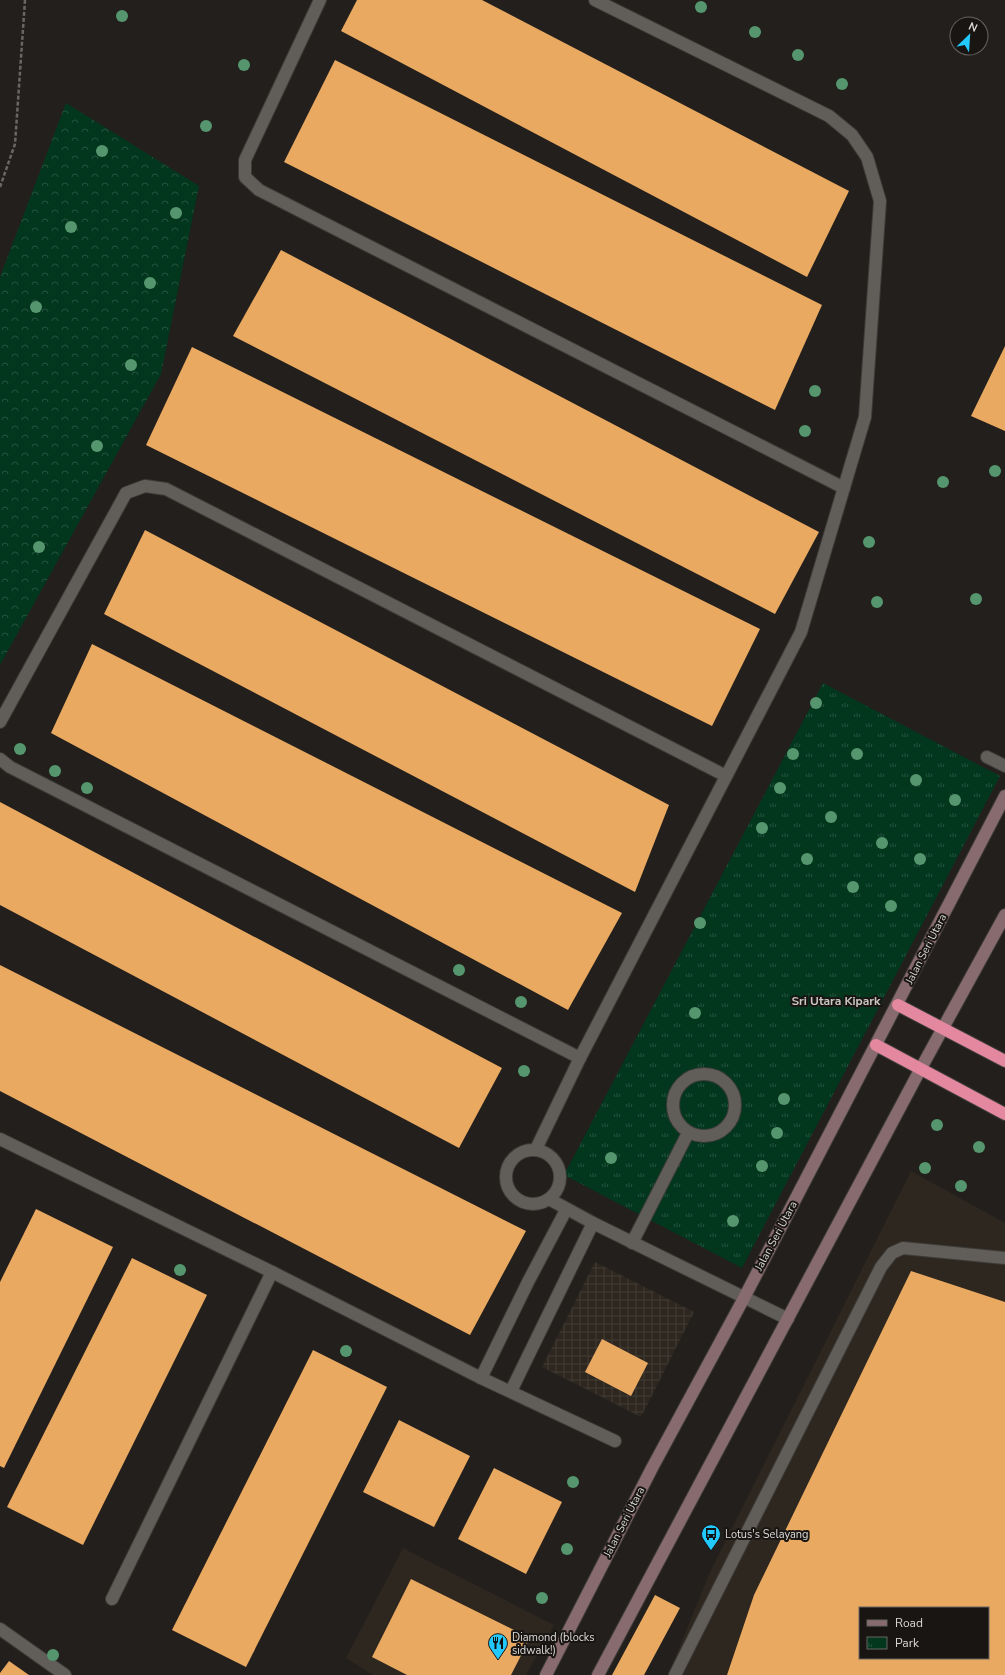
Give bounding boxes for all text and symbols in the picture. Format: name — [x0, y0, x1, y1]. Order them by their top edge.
north arrow — [949, 16, 989, 56]
text: N — [966, 19, 980, 36]
street label: Jalan Seri Utara — [901, 911, 950, 988]
district label: Sri Utara Kipark — [792, 993, 881, 1009]
street label: Jalan Seri Utara — [751, 1198, 801, 1274]
street label: Jalan Seri Utara — [599, 1484, 648, 1561]
bus stop icon: Lotus's Selayang — [700, 1523, 722, 1551]
place label: Lotus's Selayang — [725, 1527, 809, 1542]
legend — [859, 1607, 989, 1659]
text: Road — [895, 1615, 923, 1631]
place label: Diamond (blocks sidwalk!) — [512, 1630, 595, 1658]
restaurant icon: Diamond (blocks sidwalk!) — [487, 1632, 509, 1660]
text: Park — [895, 1635, 920, 1651]

